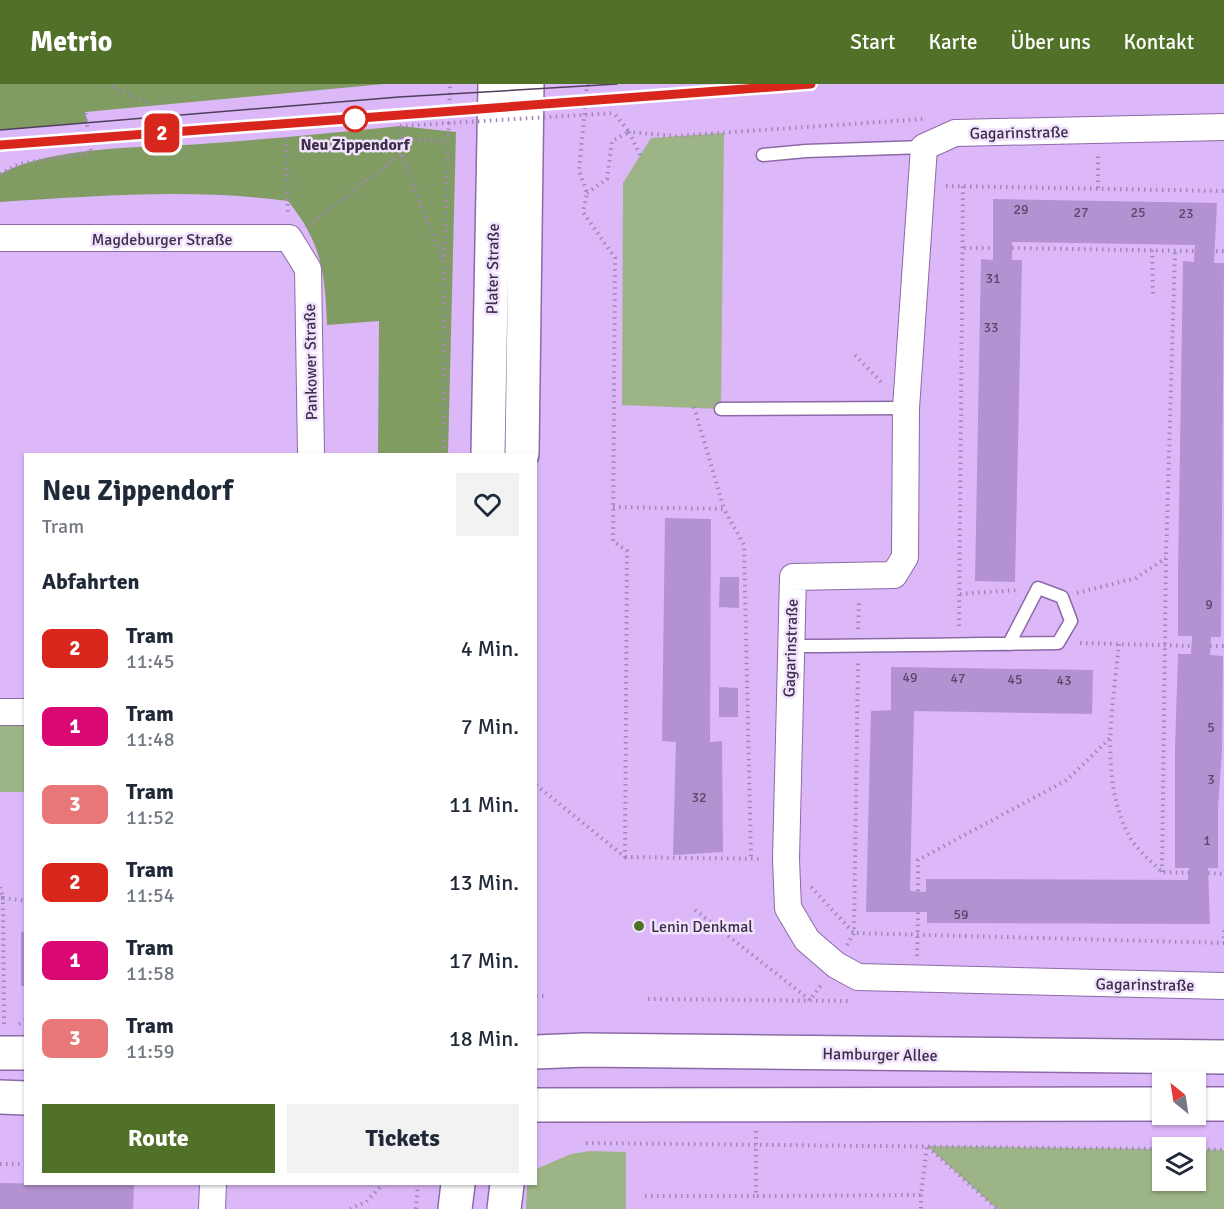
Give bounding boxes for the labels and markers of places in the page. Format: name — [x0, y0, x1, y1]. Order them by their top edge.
marker: Neu Zippendorf — [342, 106, 368, 132]
place label: Neu Zippendorf — [300, 135, 411, 155]
place label: Lenin Denkmal — [651, 917, 753, 937]
marker: Lenin Denkmal — [632, 919, 646, 933]

